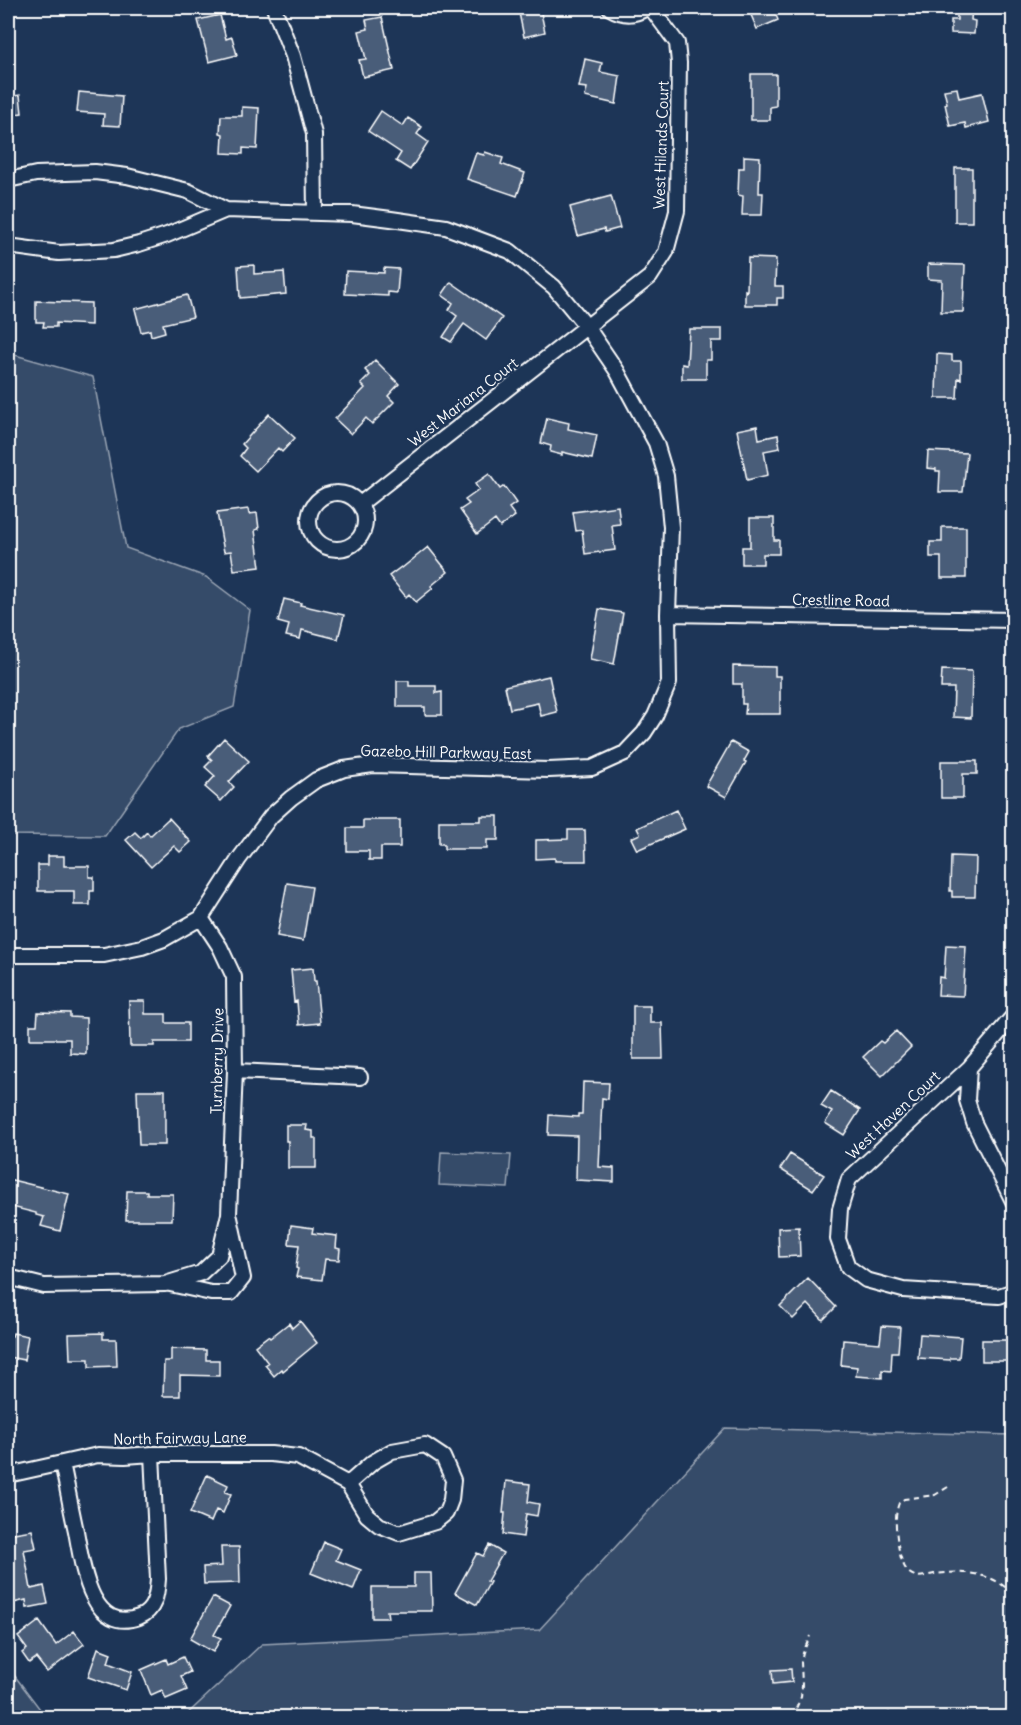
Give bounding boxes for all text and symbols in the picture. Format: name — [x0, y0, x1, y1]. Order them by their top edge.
street label: West Hilands Court — [649, 80, 673, 210]
street label: West Mariana Court — [404, 353, 522, 451]
street label: Crestline Road — [792, 590, 890, 610]
street label: Gazebo Hill Parkway East — [360, 741, 532, 763]
street label: Turnberry Drive — [207, 1008, 227, 1114]
street label: West Haven Court — [842, 1067, 944, 1163]
street label: North Fairway Lane — [113, 1427, 247, 1449]

